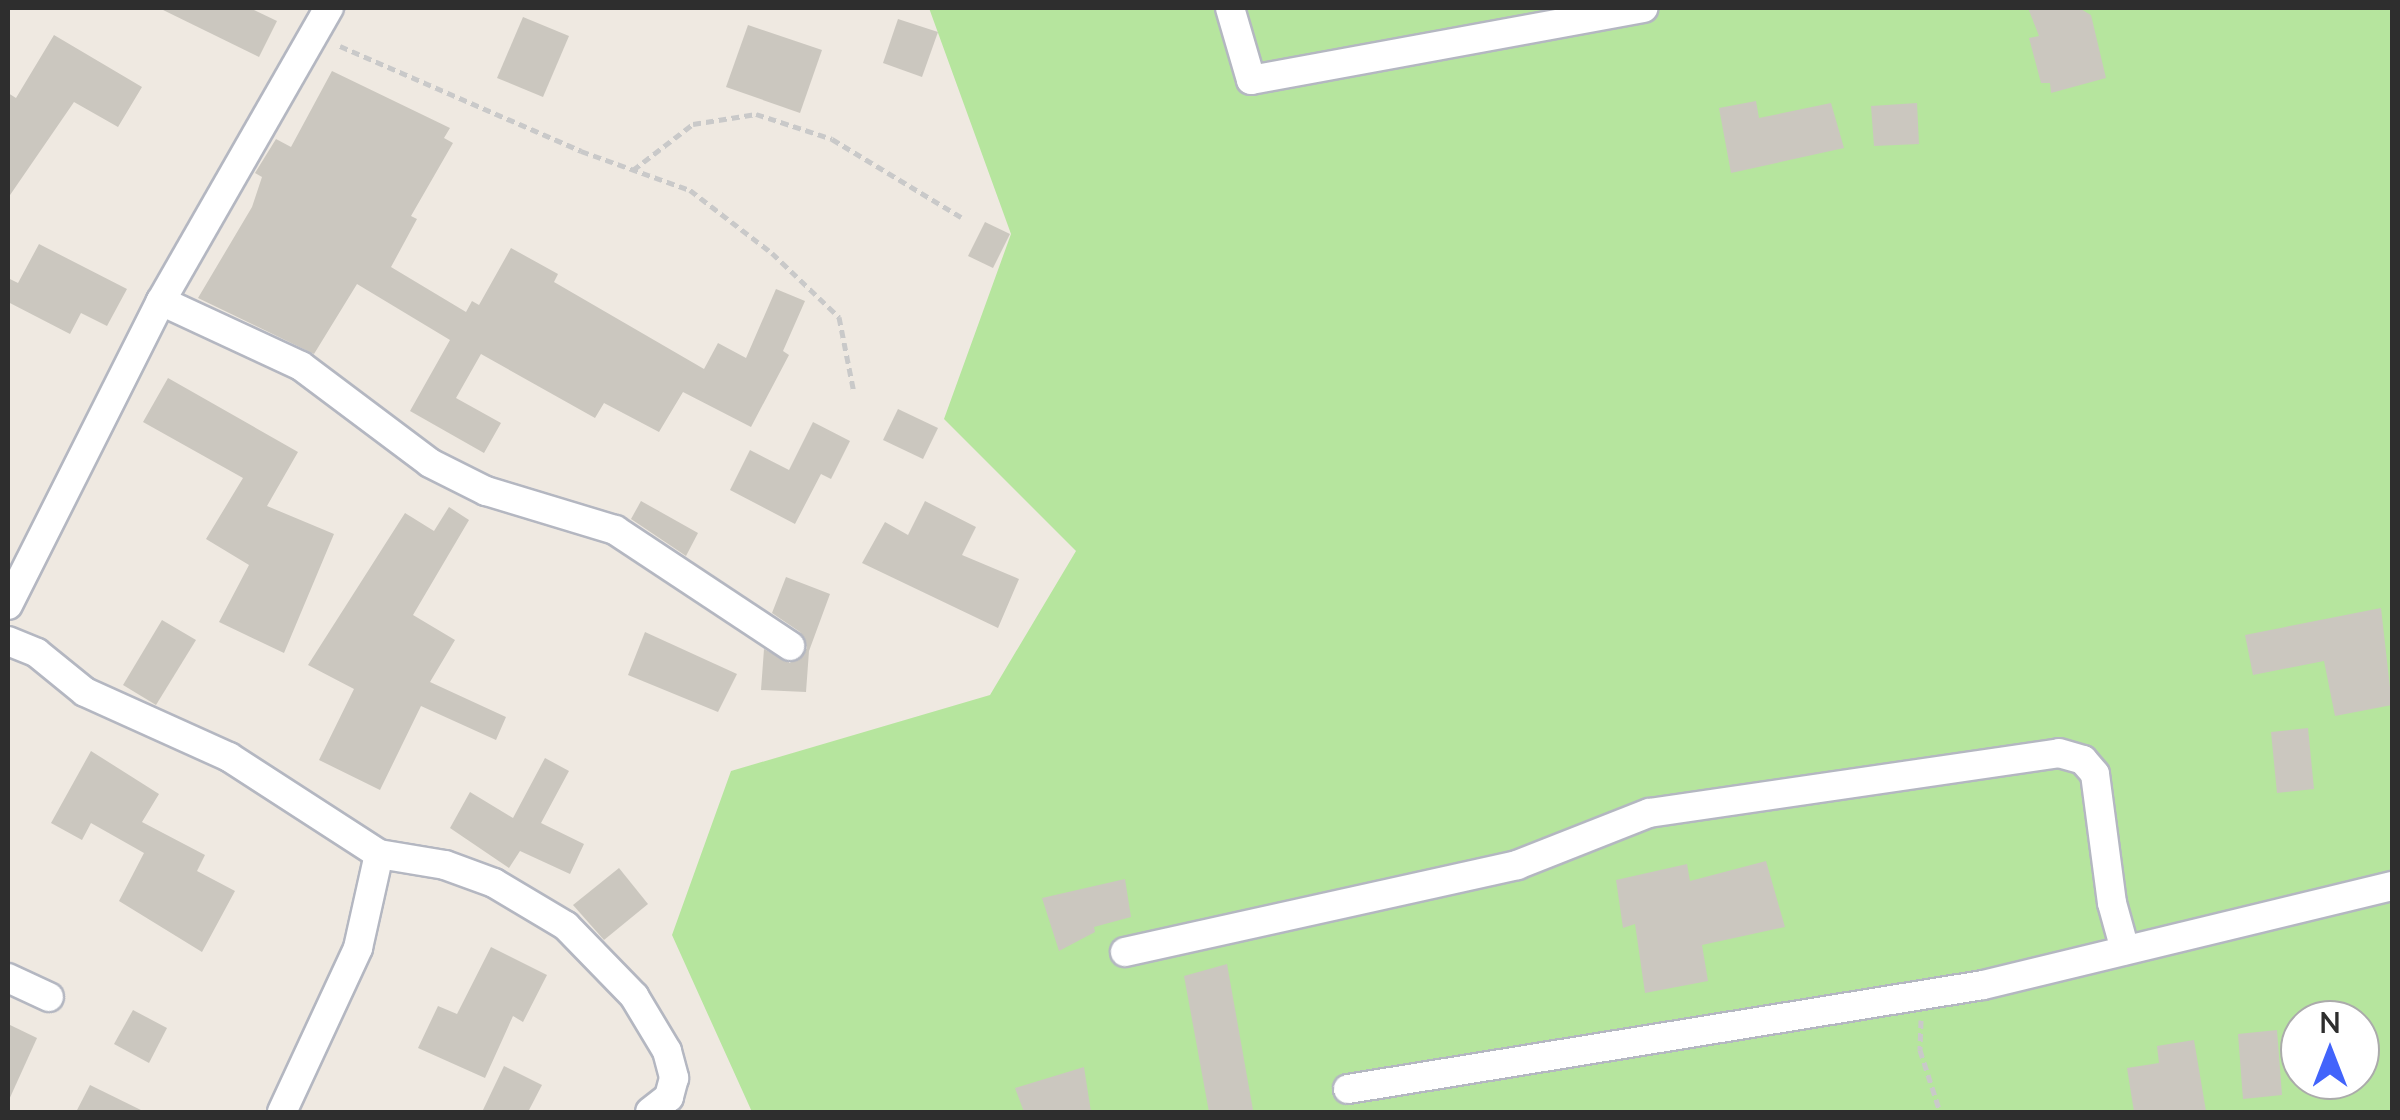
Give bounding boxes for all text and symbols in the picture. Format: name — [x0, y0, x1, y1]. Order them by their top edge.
north arrow — [2280, 1000, 2380, 1100]
text: N — [2319, 1005, 2341, 1039]

